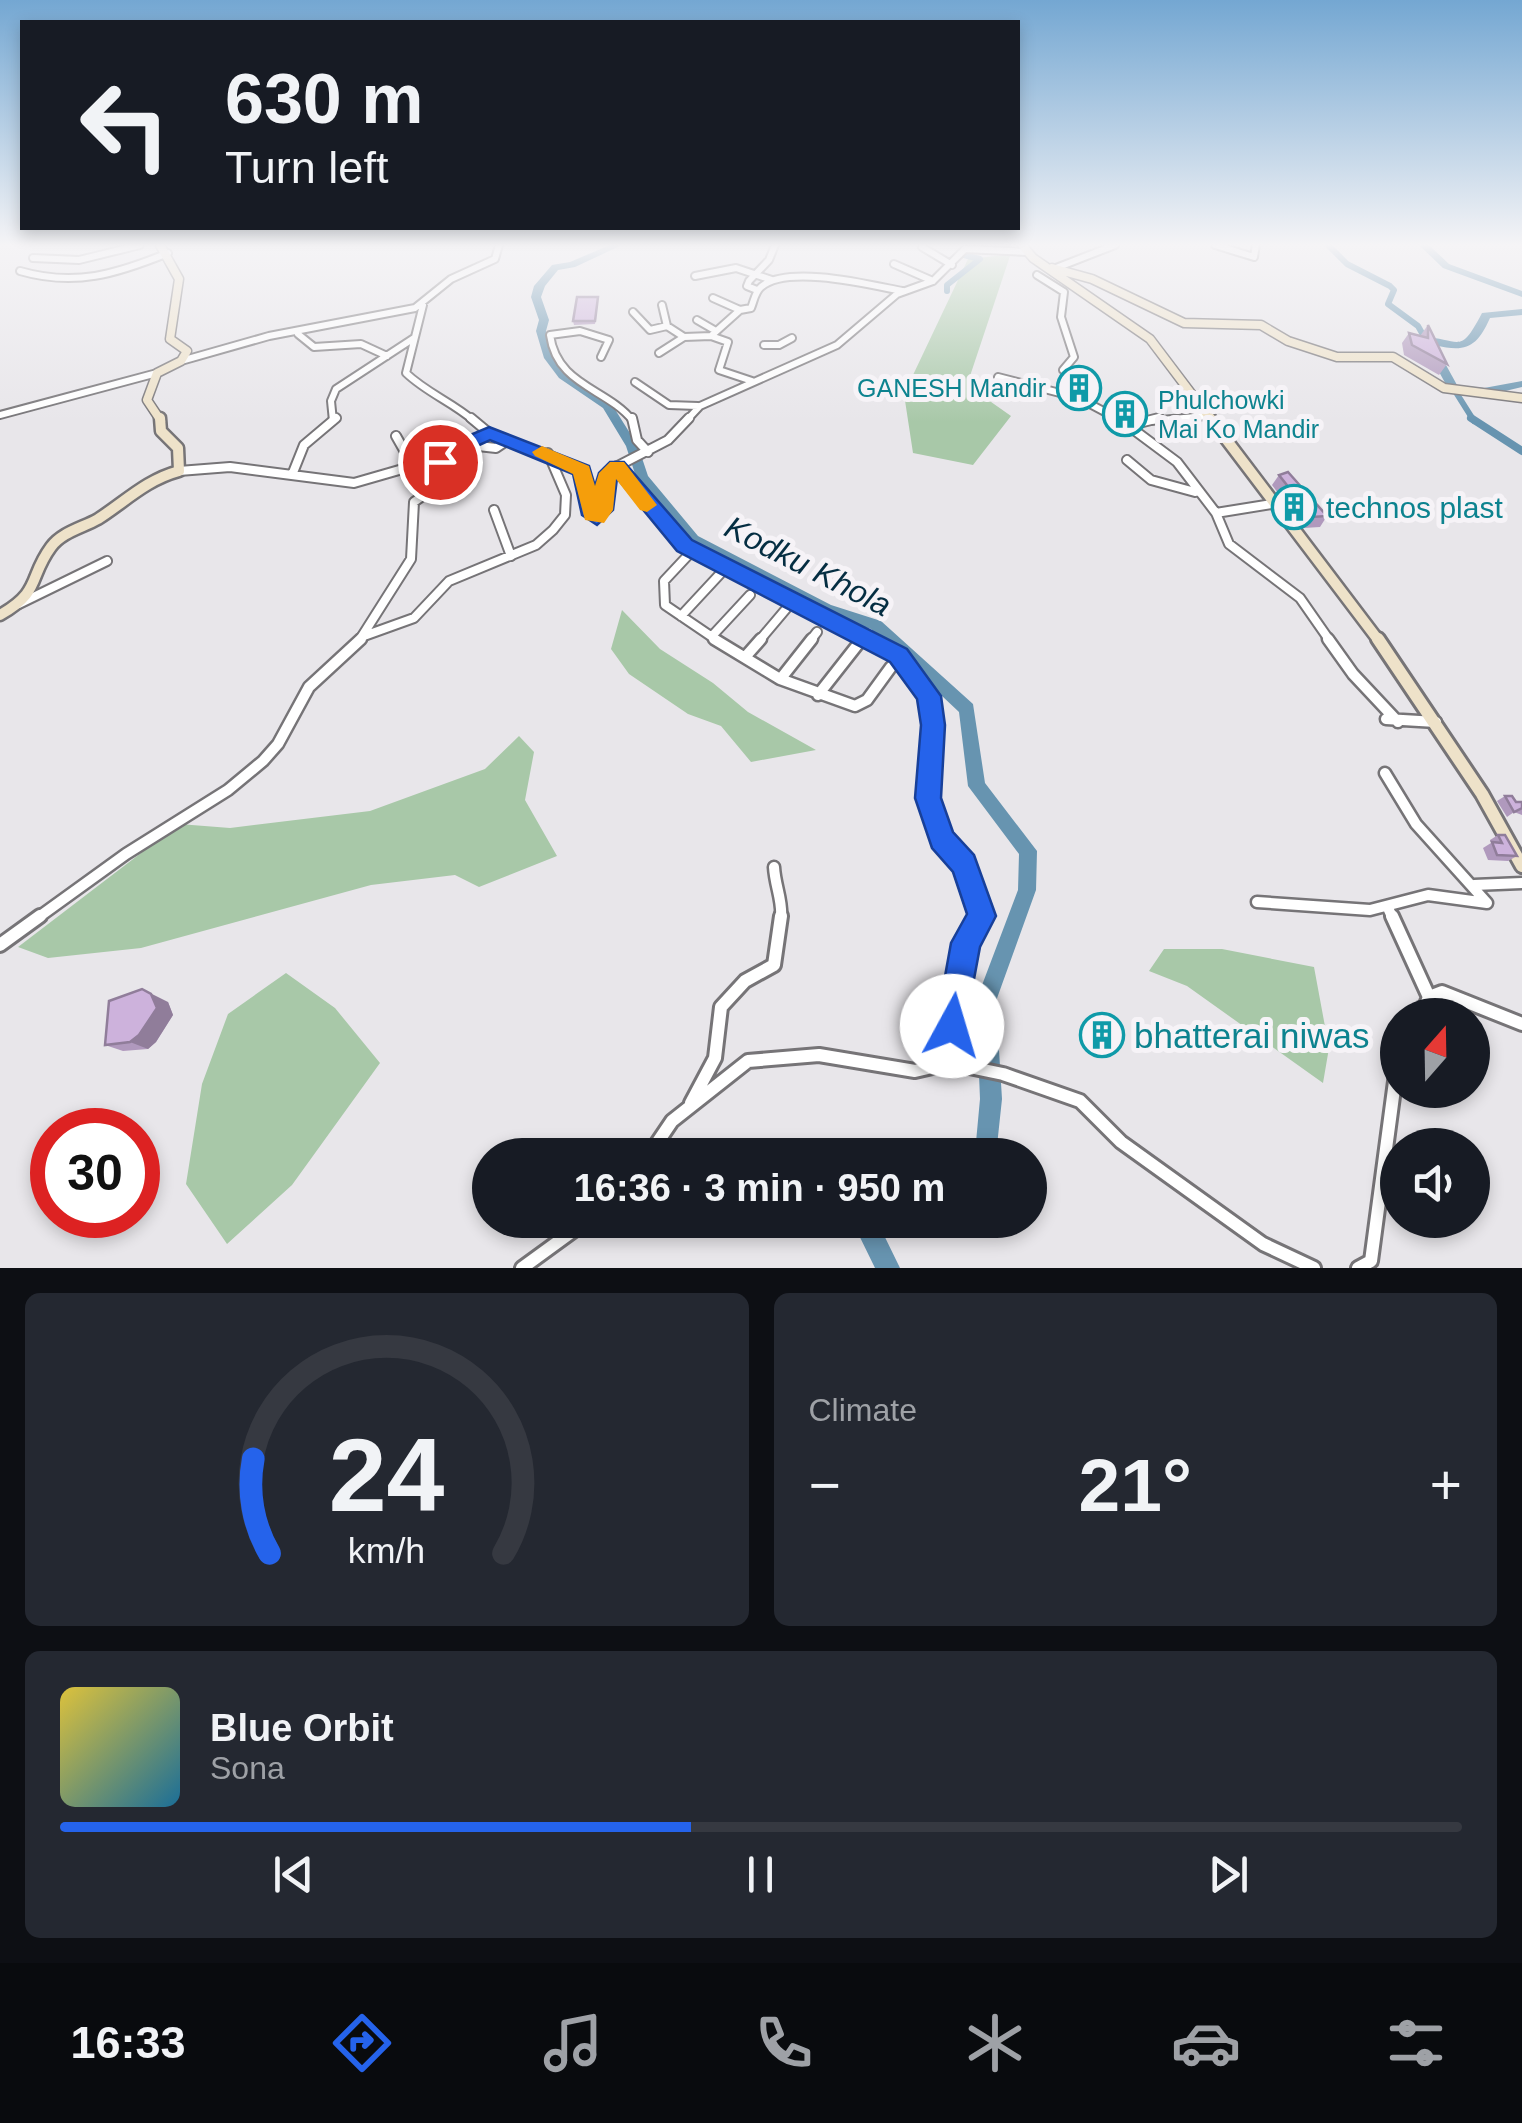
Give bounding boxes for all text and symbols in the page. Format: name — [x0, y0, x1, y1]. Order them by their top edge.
icon: left — [60, 60, 190, 190]
text: 630 m — [225, 60, 423, 138]
text: Turn left — [225, 142, 388, 193]
building icon: GANESH Mandir — [1056, 365, 1102, 411]
place label: GANESH Mandir — [857, 374, 1046, 402]
place label: Phulchowki Mai Ko Mandir — [1158, 386, 1319, 443]
building icon: Phulchowki Mai Ko Mandir — [1102, 391, 1148, 437]
pin — [398, 420, 483, 505]
icon: arrive — [413, 435, 468, 490]
building icon: technos plast — [1271, 484, 1317, 530]
place label: technos plast — [1326, 491, 1503, 524]
water label: Kodku Khola — [719, 509, 897, 623]
position arrow — [900, 974, 1004, 1078]
north arrow — [1380, 998, 1490, 1108]
map controls — [1380, 998, 1490, 1238]
building icon: bhatterai niwas — [1079, 1012, 1125, 1058]
place label: bhatterai niwas — [1134, 1016, 1369, 1055]
speed limit sign: 30 — [30, 1108, 160, 1238]
button: sound — [1380, 1128, 1490, 1238]
text: 16:36 · 3 min · 950 m — [574, 1167, 945, 1209]
text: Climate — [809, 1392, 917, 1428]
text: 24 — [329, 1417, 445, 1533]
text: 21° — [1079, 1443, 1192, 1527]
text: − — [809, 1454, 841, 1516]
text: + — [1430, 1454, 1462, 1516]
text: km/h — [348, 1531, 425, 1571]
text: Blue Orbit — [210, 1707, 394, 1749]
text: Sona — [210, 1750, 285, 1786]
icon: previous — [266, 1847, 321, 1902]
icon: pause — [733, 1847, 788, 1902]
icon: next — [1201, 1847, 1256, 1902]
icon: directions — [327, 2008, 397, 2078]
icon: music — [538, 2008, 608, 2078]
icon: phone — [749, 2008, 819, 2078]
icon: climate — [960, 2008, 1030, 2078]
icon: car — [1171, 2008, 1241, 2078]
icon: filters — [1381, 2008, 1451, 2078]
text: 16:33 — [70, 2017, 186, 2068]

